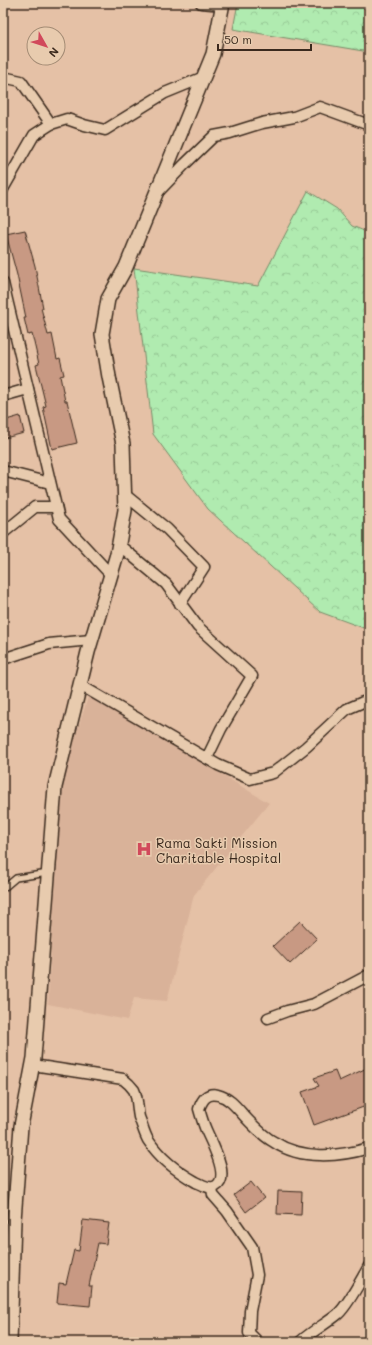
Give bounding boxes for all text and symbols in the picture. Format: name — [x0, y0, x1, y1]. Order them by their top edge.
north arrow — [26, 26, 66, 66]
scale bar — [218, 26, 311, 52]
text: 50 m — [224, 31, 252, 47]
text: N — [46, 45, 63, 61]
place label: Rama Sakti Mission Charitable Hospital — [156, 834, 281, 866]
hospital icon: Rama Sakti Mission Charitable Hospital — [135, 840, 153, 858]

